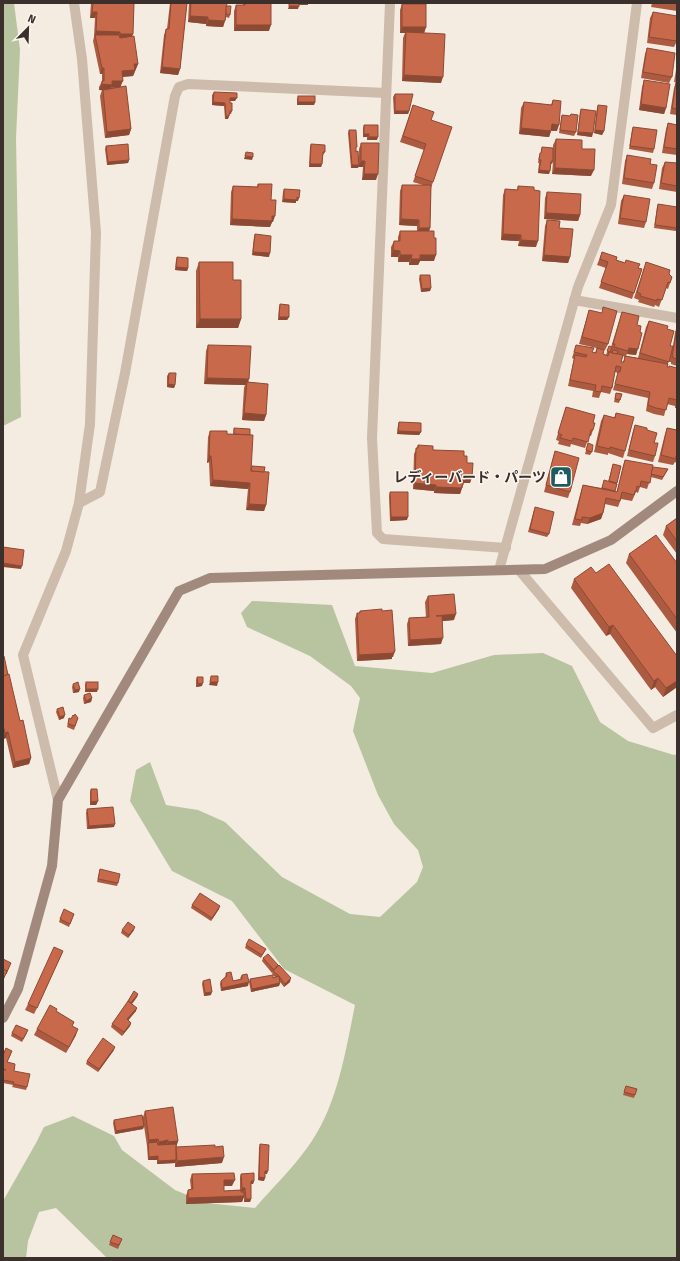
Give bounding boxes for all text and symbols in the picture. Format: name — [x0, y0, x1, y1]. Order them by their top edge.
north arrow — [8, 8, 48, 48]
text: N — [26, 12, 38, 27]
shop icon: レディーバード・パーツ — [548, 464, 574, 490]
place label: レディーバード・パーツ — [393, 469, 546, 486]

